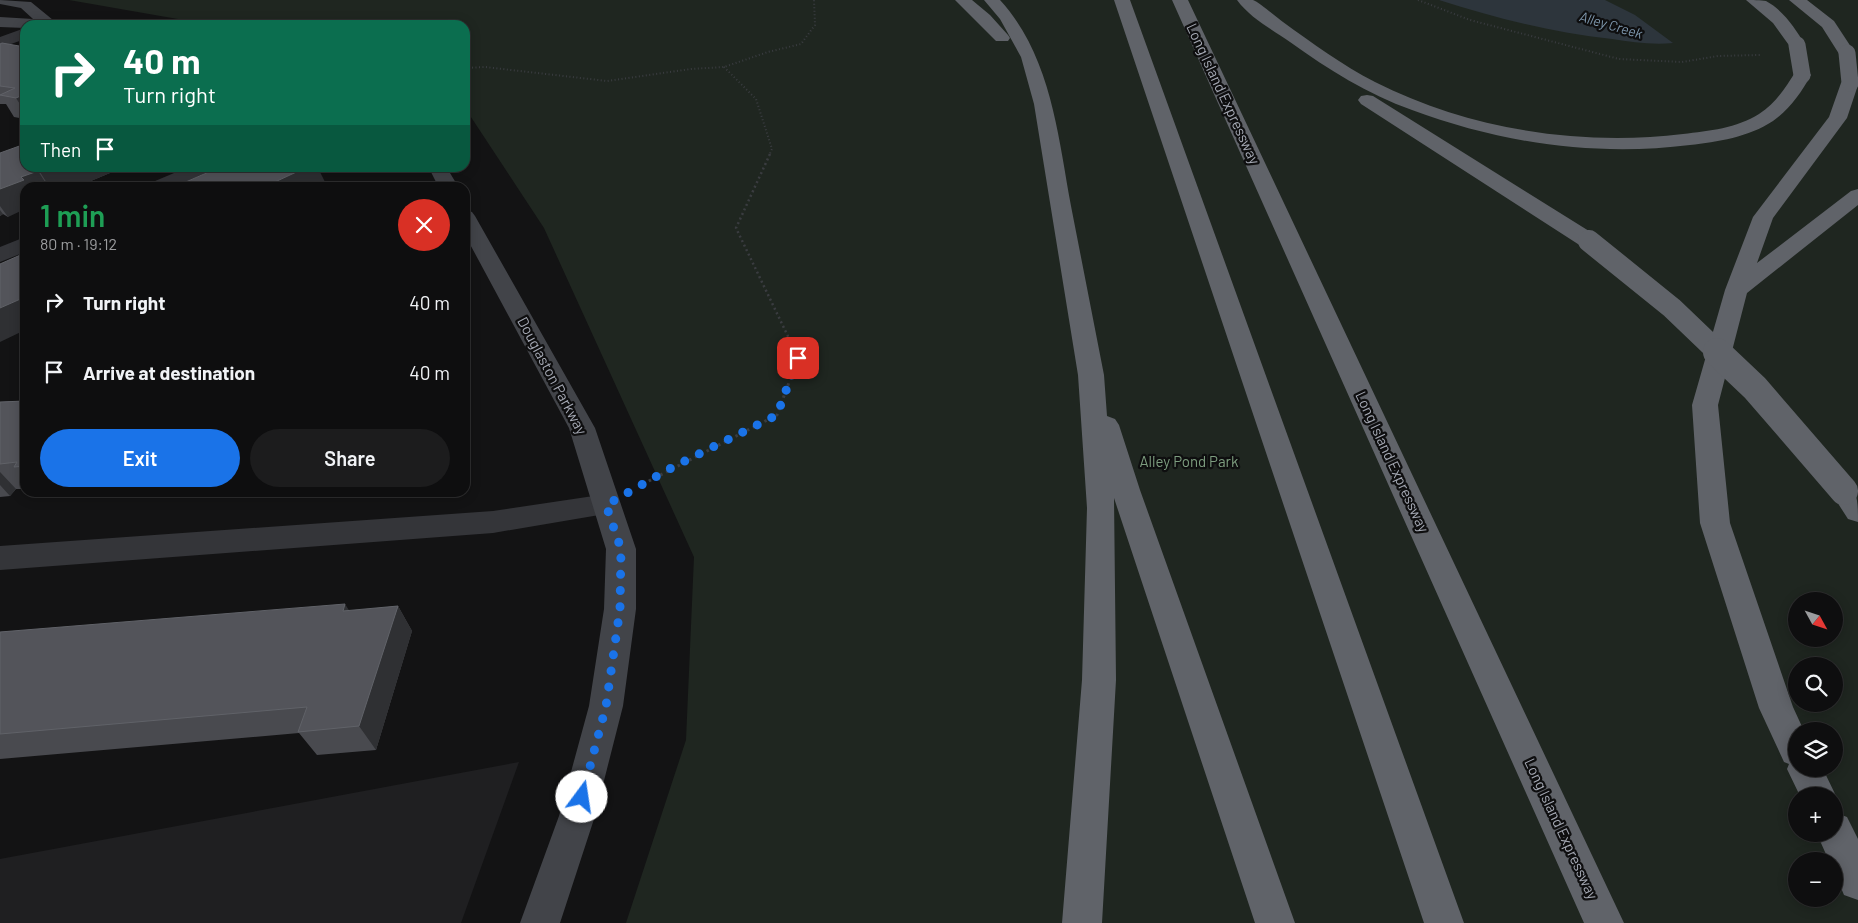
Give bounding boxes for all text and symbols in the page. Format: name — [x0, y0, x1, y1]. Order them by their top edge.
water label: Alley Creek — [1578, 7, 1645, 42]
street label: Long Island Expressway — [1183, 20, 1265, 167]
text: 40 m — [123, 39, 200, 81]
icon: right — [40, 40, 105, 105]
text: Turn right — [123, 81, 216, 107]
icon: arrive — [91, 135, 119, 163]
text: Then — [40, 138, 81, 161]
text: 1 min — [40, 197, 105, 233]
button: close — [398, 199, 450, 251]
text: 80 m · 19:12 — [40, 234, 117, 253]
icon: right — [40, 288, 68, 316]
text: Turn right — [83, 291, 165, 314]
text: 40 m — [409, 291, 450, 314]
street label: Douglaston Parkway — [514, 313, 592, 438]
pin — [777, 337, 819, 379]
icon: arrive — [784, 344, 812, 372]
icon: arrive — [40, 358, 68, 386]
text: Arrive at destination — [83, 361, 255, 384]
text: 40 m — [409, 361, 450, 384]
street label: Long Island Expressway — [1352, 388, 1434, 535]
button: Exit — [40, 429, 240, 487]
button: Share — [250, 429, 450, 487]
park label: Alley Pond Park — [1139, 452, 1239, 470]
north arrow — [1788, 592, 1842, 648]
map controls — [1788, 592, 1843, 907]
button: search — [1788, 657, 1843, 712]
button: layers — [1788, 722, 1843, 777]
street label: Long Island Expressway — [1521, 755, 1603, 902]
position arrow — [555, 770, 607, 822]
button: + — [1788, 787, 1843, 842]
button: − — [1788, 852, 1843, 907]

